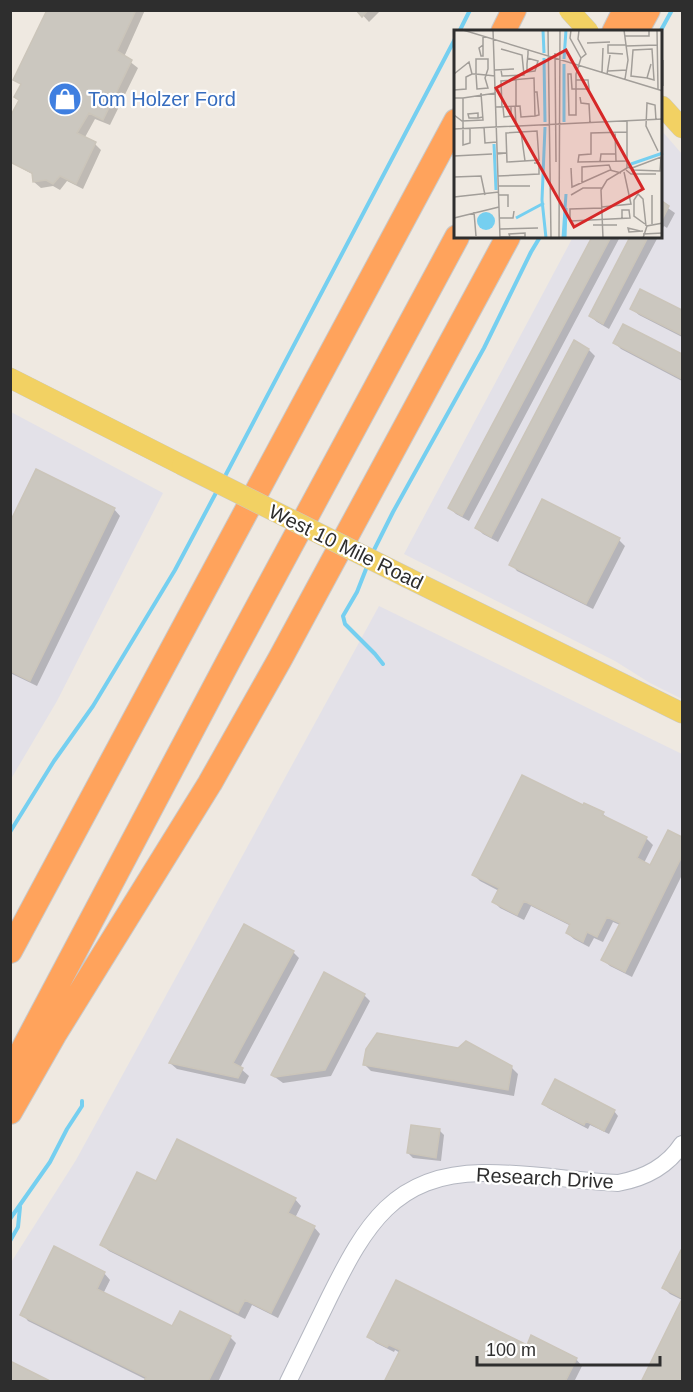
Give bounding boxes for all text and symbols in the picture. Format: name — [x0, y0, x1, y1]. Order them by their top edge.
inset map — [454, 30, 663, 238]
shop icon: Tom Holzer Ford — [47, 81, 83, 117]
place label: Tom Holzer Ford — [88, 88, 236, 110]
street label: West 10 Mile Road — [265, 500, 427, 594]
street label: Research Drive — [476, 1163, 614, 1193]
scale bar — [477, 1329, 660, 1367]
text: 100 m — [486, 1340, 536, 1360]

